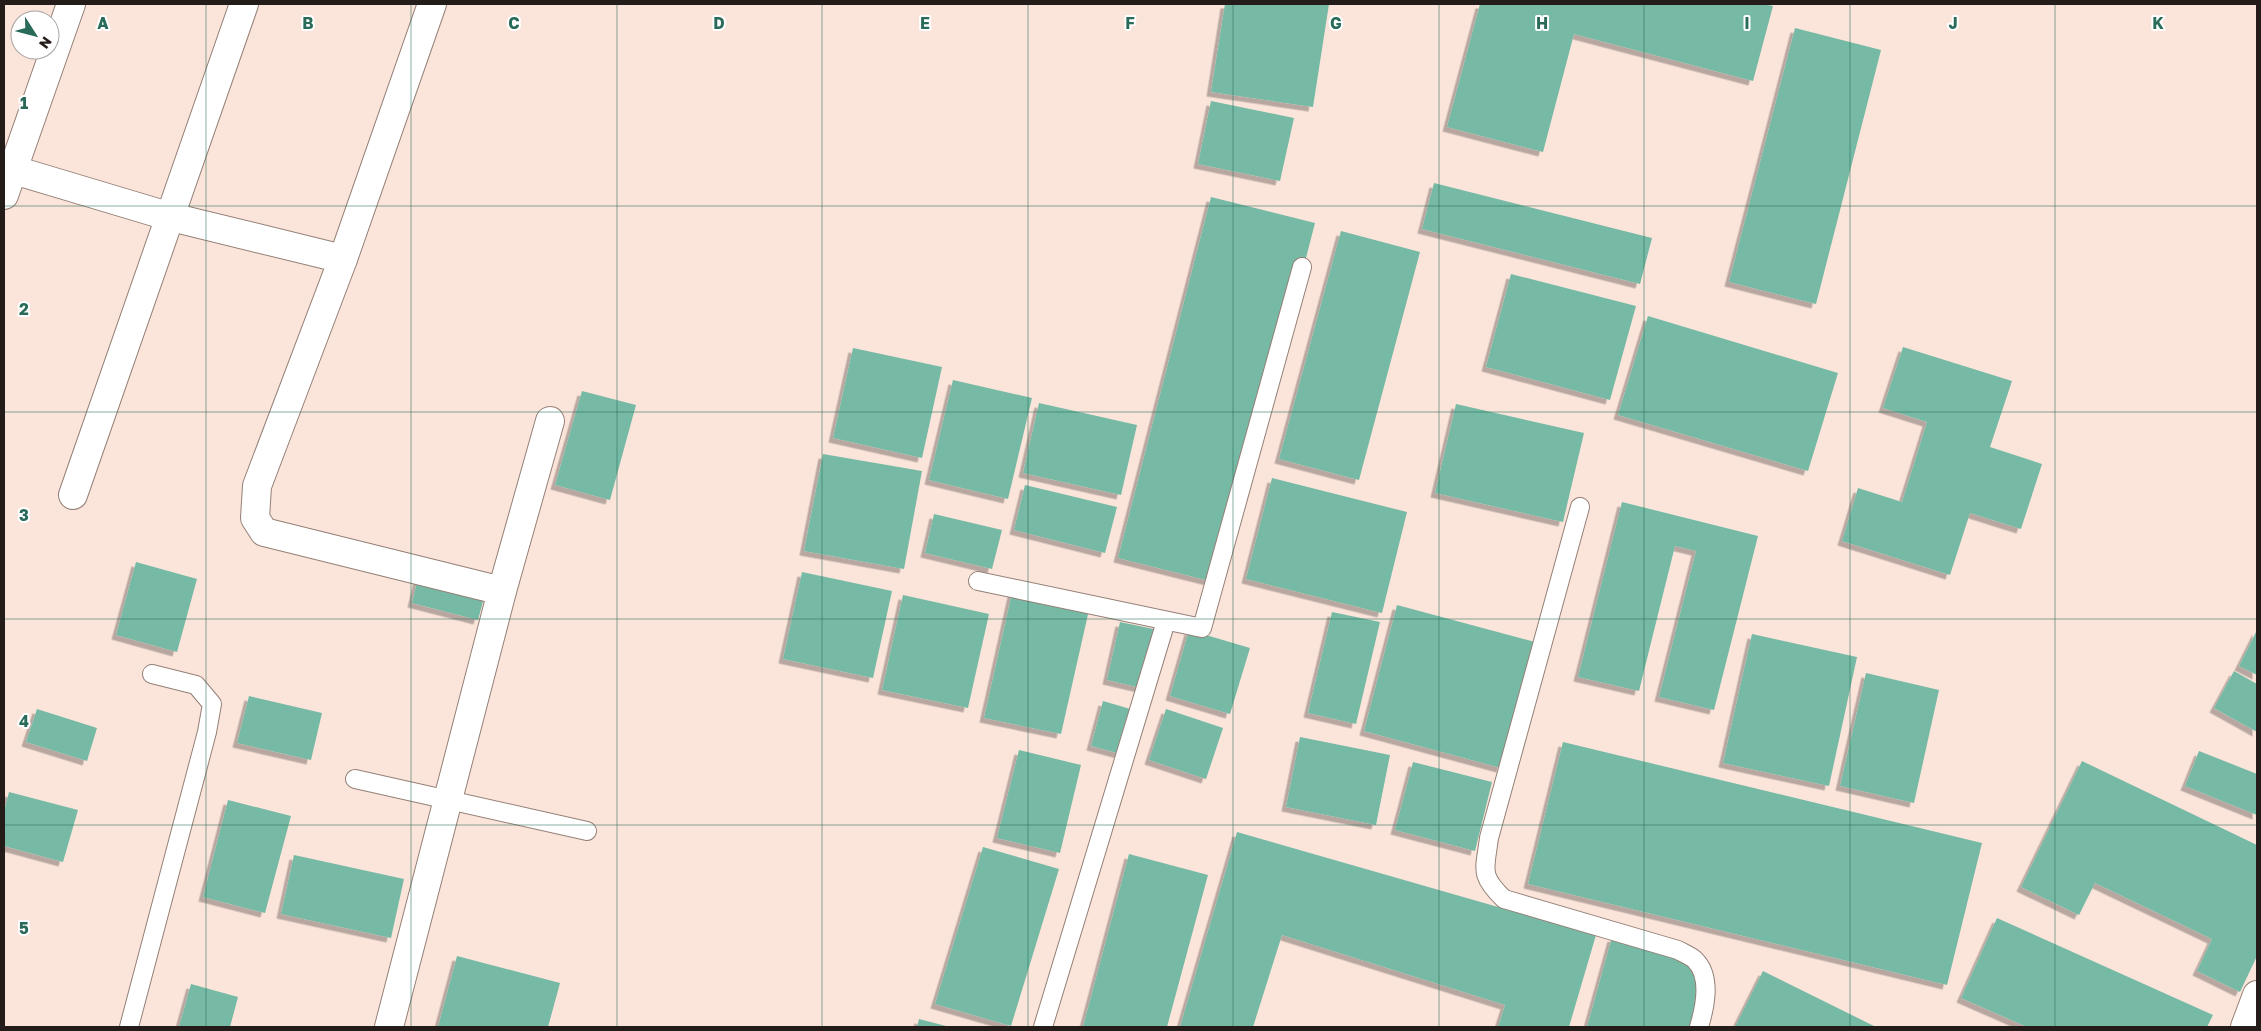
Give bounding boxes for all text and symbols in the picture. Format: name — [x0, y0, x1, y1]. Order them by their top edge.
north arrow — [10, 10, 60, 60]
text: A — [97, 13, 109, 33]
text: B — [302, 13, 314, 33]
text: C — [508, 13, 520, 33]
text: D — [713, 13, 725, 33]
text: E — [920, 13, 930, 33]
text: F — [1125, 13, 1135, 33]
text: G — [1330, 13, 1342, 33]
text: H — [1536, 13, 1548, 33]
text: I — [1744, 13, 1750, 33]
text: J — [1948, 13, 1958, 33]
text: K — [2152, 13, 2164, 33]
text: N — [36, 34, 56, 52]
text: 1 — [20, 93, 28, 113]
text: 2 — [19, 299, 29, 319]
text: 3 — [19, 505, 29, 525]
text: 4 — [19, 711, 29, 731]
text: 5 — [19, 918, 29, 938]

